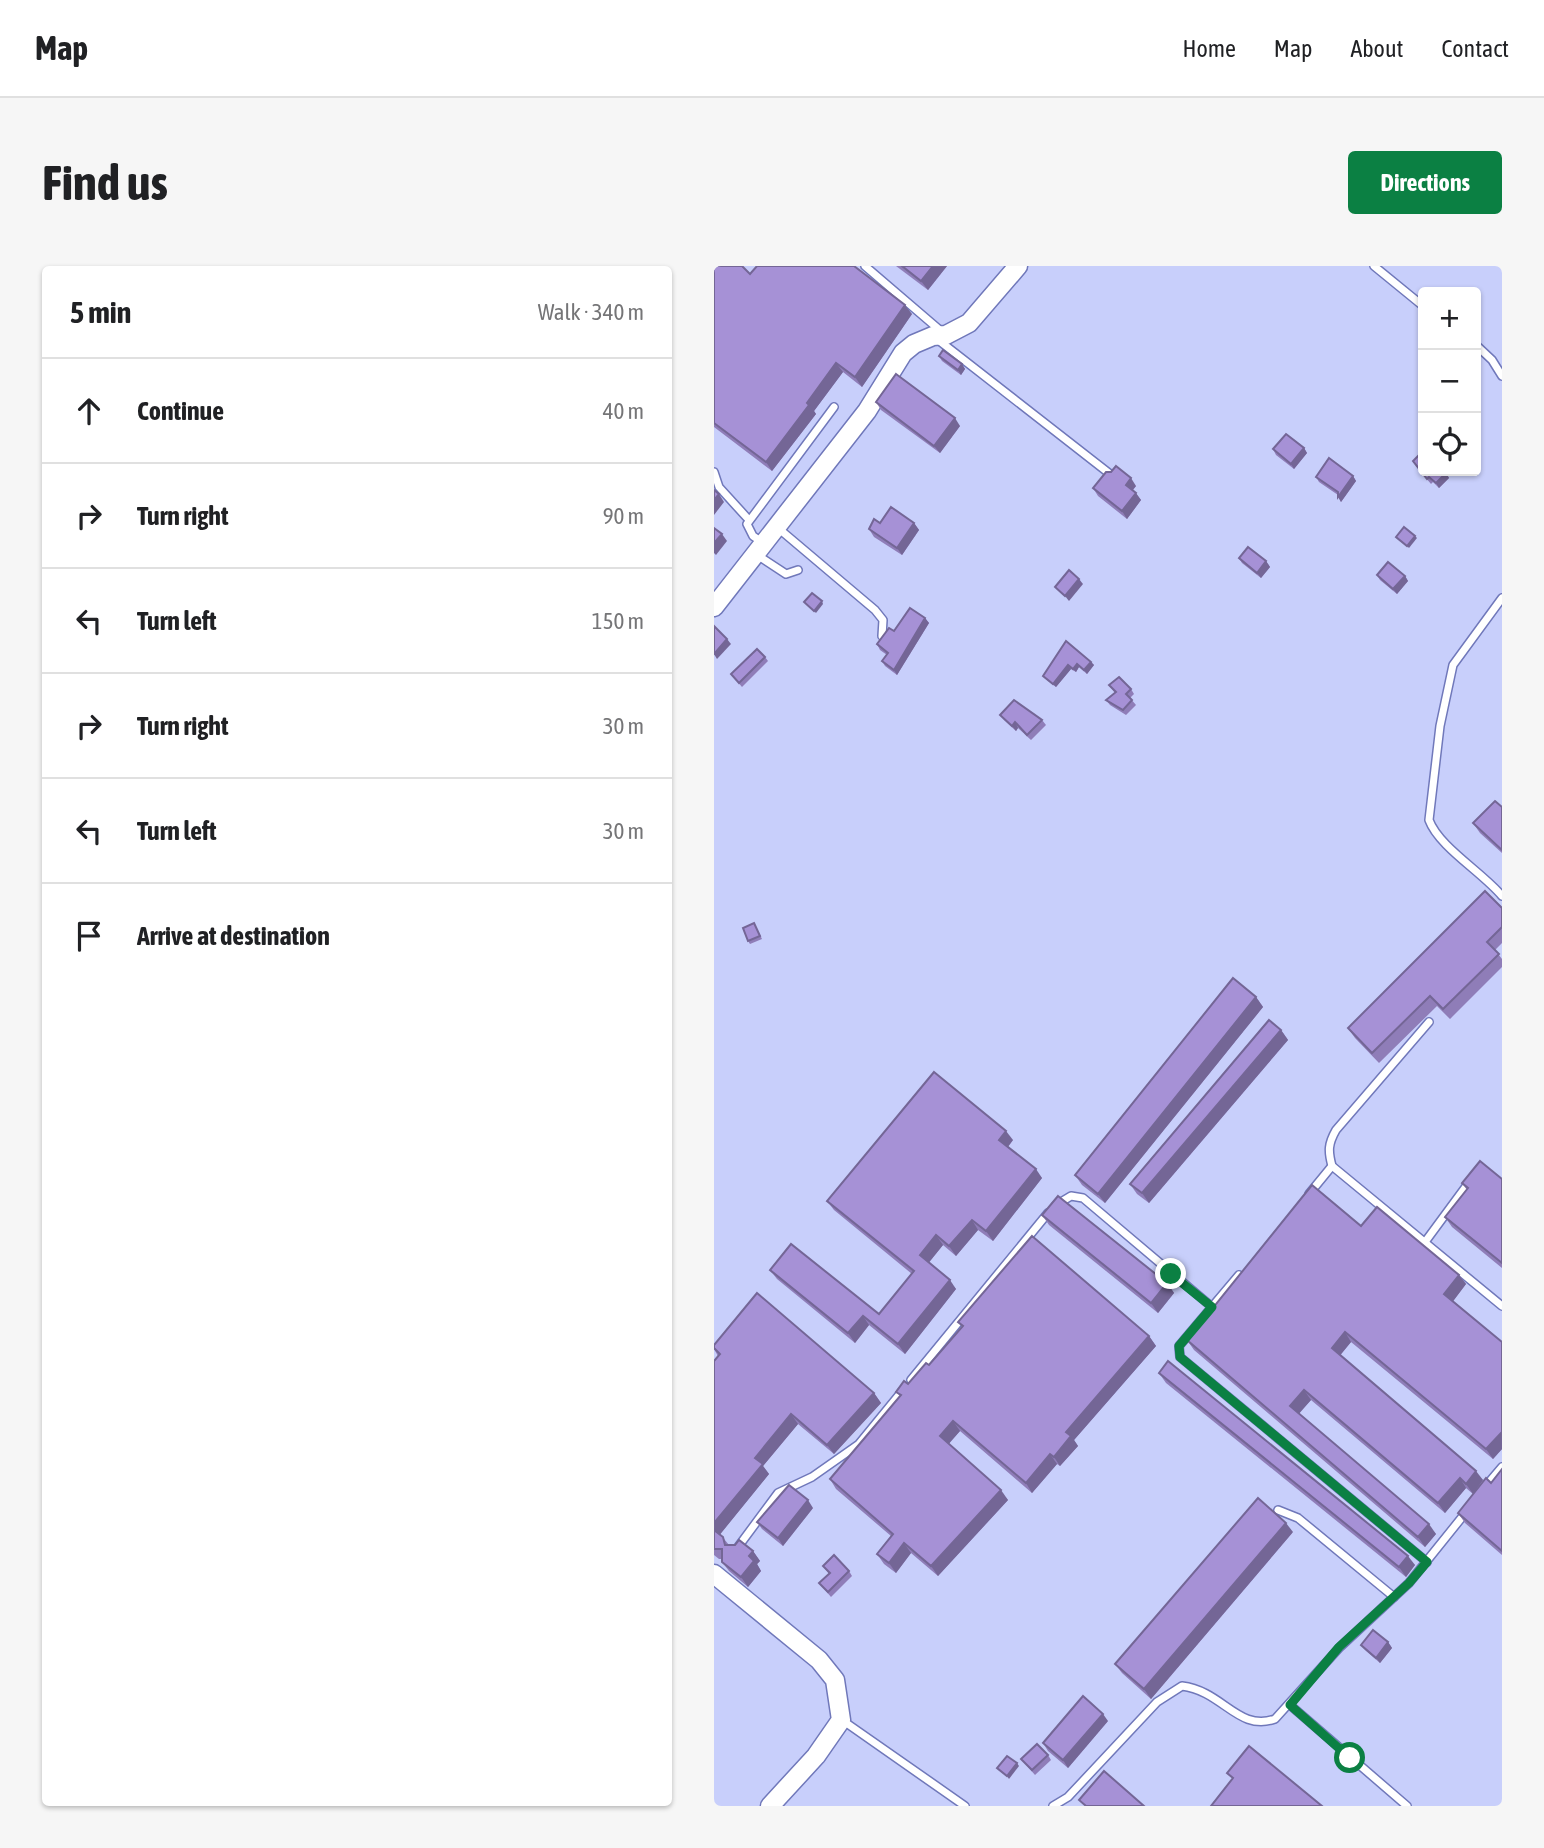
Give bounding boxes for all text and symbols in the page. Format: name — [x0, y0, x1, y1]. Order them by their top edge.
text: Map — [35, 29, 88, 67]
text: Home — [1182, 35, 1236, 62]
text: Map — [1274, 35, 1312, 62]
text: About — [1350, 35, 1403, 62]
text: Contact — [1441, 35, 1509, 62]
button: Directions — [1348, 151, 1502, 214]
text: Find us — [42, 154, 168, 210]
map controls — [1418, 287, 1481, 476]
button: + — [1418, 287, 1481, 350]
text: 5 min — [70, 295, 131, 329]
text: Walk · 340 m — [538, 299, 644, 325]
button: − — [1418, 350, 1481, 413]
icon: ahead — [70, 392, 108, 430]
text: Continue — [137, 396, 224, 426]
text: 40 m — [603, 398, 644, 424]
button: locate — [1418, 413, 1481, 476]
icon: right — [70, 497, 108, 535]
text: Turn right — [137, 501, 228, 531]
text: 90 m — [603, 503, 644, 529]
icon: left — [70, 602, 108, 640]
text: Turn left — [137, 606, 217, 636]
text: 150 m — [592, 608, 644, 634]
icon: right — [70, 707, 108, 745]
text: Turn right — [137, 711, 228, 741]
text: 30 m — [603, 713, 644, 739]
icon: left — [70, 812, 108, 850]
text: Turn left — [137, 816, 217, 846]
text: 30 m — [603, 818, 644, 844]
icon: arrive — [70, 917, 108, 955]
text: Arrive at destination — [137, 921, 330, 951]
route end — [1155, 1258, 1186, 1289]
route start — [1334, 1742, 1365, 1773]

